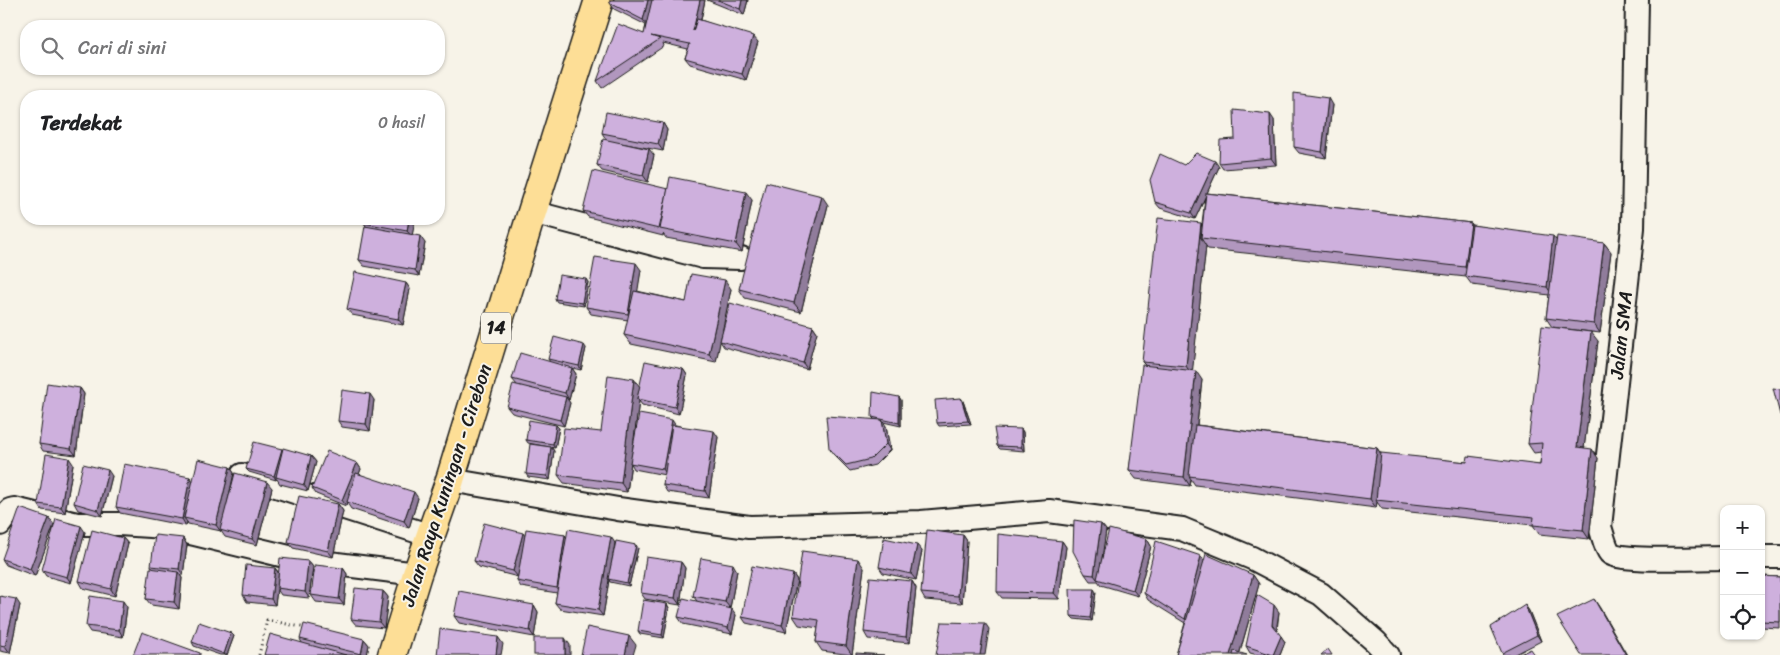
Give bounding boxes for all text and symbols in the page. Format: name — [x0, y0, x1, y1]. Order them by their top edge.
search box — [20, 20, 445, 75]
text: Cari di sini — [78, 31, 166, 64]
icon: search — [38, 34, 66, 62]
text: Terdekat — [40, 104, 122, 142]
text: 0 hasil — [378, 108, 425, 137]
street label: Jalan SMA — [1600, 289, 1642, 382]
road number: 14 — [481, 312, 511, 343]
street label: Jalan Raya Kuningan - Cirebon — [391, 359, 501, 612]
map controls — [1720, 505, 1765, 640]
button: + — [1720, 505, 1765, 550]
button: − — [1720, 550, 1765, 595]
button: locate — [1720, 595, 1765, 640]

